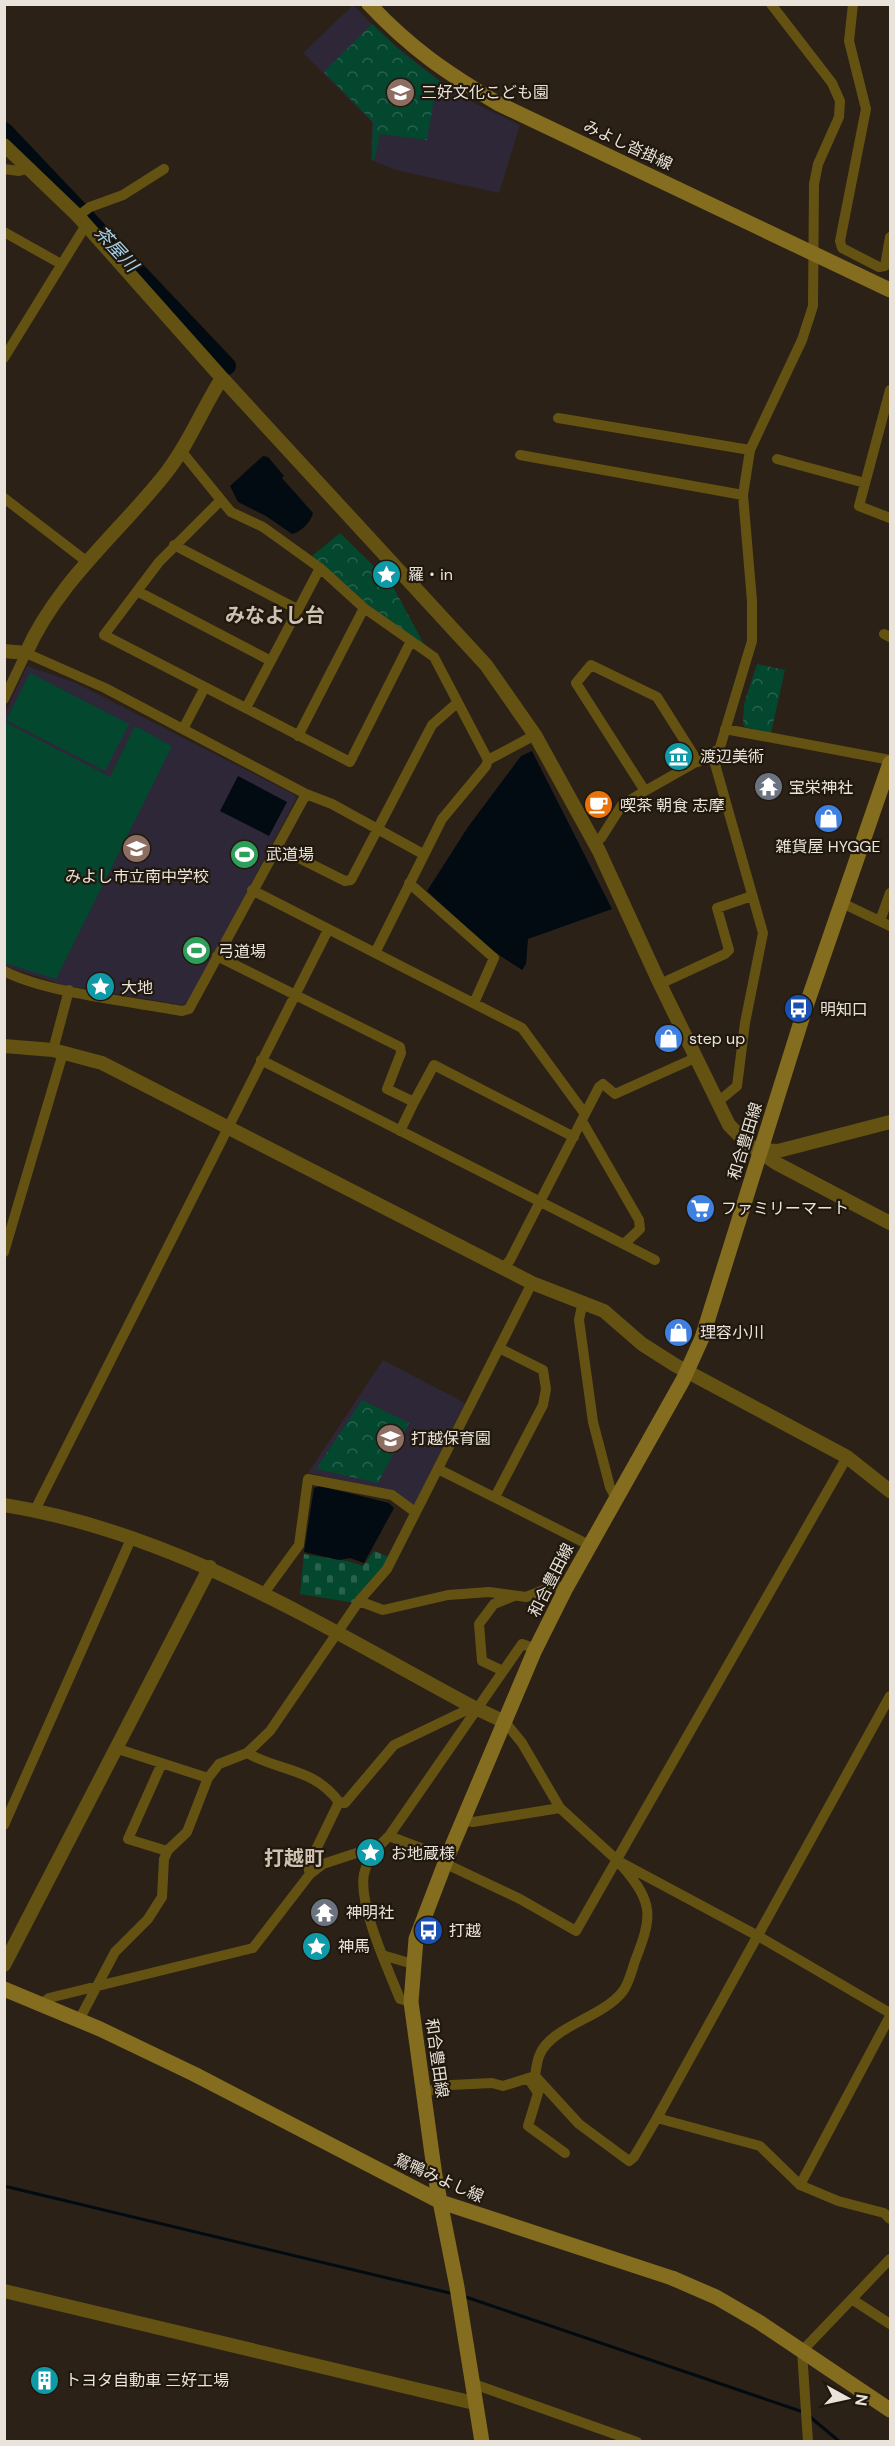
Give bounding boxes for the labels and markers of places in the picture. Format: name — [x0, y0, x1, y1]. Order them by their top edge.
school or university icon: 三好文化こども園 — [384, 76, 416, 108]
place label: 三好文化こども園 — [421, 82, 549, 103]
place icon: 羅・in — [371, 558, 403, 590]
place label: 羅・in — [408, 564, 453, 585]
museum icon: 渡辺美術 — [663, 740, 695, 772]
place label: 渡辺美術 — [700, 746, 764, 767]
temple icon: 宝栄神社 — [752, 771, 784, 803]
place label: 宝栄神社 — [789, 777, 853, 798]
cafe icon: 喫茶 朝食 志摩 — [583, 789, 615, 821]
place label: 喫茶 朝食 志摩 — [620, 795, 725, 816]
shop icon: 雑貨屋 HYGGE — [812, 802, 844, 834]
school or university icon: みよし市立南中学校 — [121, 832, 153, 864]
place label: 雑貨屋 HYGGE — [776, 836, 880, 857]
sports icon: 武道場 — [229, 838, 261, 870]
place label: 武道場 — [266, 844, 314, 865]
place label: みよし市立南中学校 — [65, 866, 209, 887]
sports icon: 弓道場 — [181, 935, 213, 967]
place label: 弓道場 — [218, 941, 266, 962]
place icon: 大地 — [84, 971, 116, 1003]
place label: 大地 — [121, 977, 153, 998]
bus stop icon: 明知口 — [783, 993, 815, 1025]
place label: 明知口 — [820, 999, 868, 1020]
shop icon: step up — [652, 1022, 684, 1054]
place label: step up — [689, 1028, 745, 1049]
supermarket icon: ファミリーマート — [684, 1192, 716, 1224]
place label: ファミリーマート — [721, 1198, 849, 1219]
shop icon: 理容小川 — [663, 1316, 695, 1348]
place label: 理容小川 — [700, 1322, 764, 1343]
school or university icon: 打越保育園 — [374, 1422, 406, 1454]
place label: 打越保育園 — [411, 1428, 491, 1449]
place icon: お地蔵様 — [354, 1837, 386, 1869]
place label: お地蔵様 — [391, 1843, 455, 1864]
temple icon: 神明社 — [309, 1896, 341, 1928]
place label: 神明社 — [346, 1902, 394, 1923]
bus stop icon: 打越 — [412, 1914, 444, 1946]
place label: 打越 — [449, 1920, 481, 1941]
place icon: 神馬 — [301, 1930, 333, 1962]
place label: 神馬 — [338, 1936, 370, 1957]
building icon: トヨタ自動車 三好工場 — [28, 2364, 60, 2396]
place label: トヨタ自動車 三好工場 — [65, 2370, 229, 2391]

